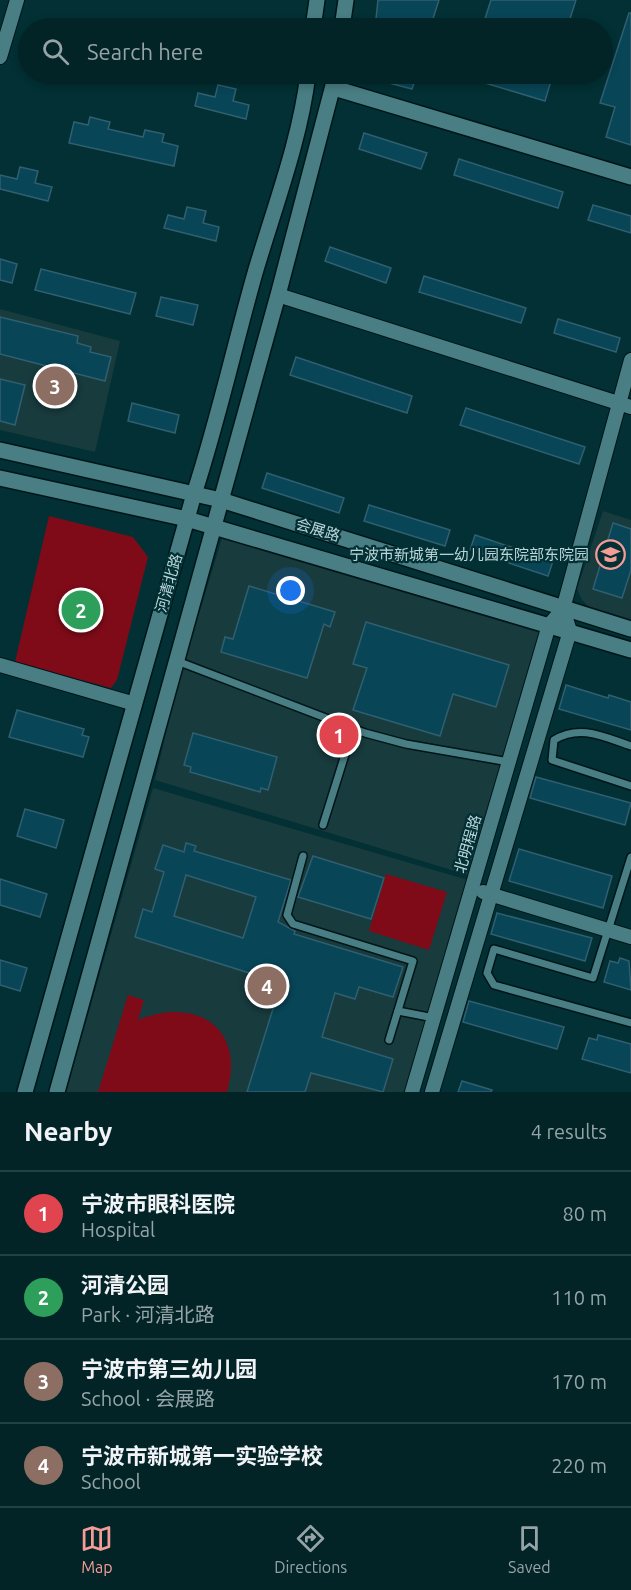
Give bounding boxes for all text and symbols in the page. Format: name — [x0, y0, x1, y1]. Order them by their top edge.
search box — [18, 18, 613, 84]
icon: search — [39, 35, 72, 68]
text: Search here — [87, 39, 203, 64]
pin: 3 — [36, 364, 74, 408]
street label: 会展路 — [294, 515, 342, 544]
school or university icon: 宁波市新城第一幼儿园东院部东院园 — [594, 539, 626, 571]
place label: 宁波市新城第一幼儿园东院部东院园 — [349, 546, 589, 563]
street label: 河清北路 — [152, 552, 185, 614]
your location — [276, 576, 305, 605]
pin: 2 — [62, 588, 100, 632]
pin: 1 — [320, 712, 358, 758]
street label: 北明程路 — [451, 813, 484, 875]
pin: 4 — [248, 964, 286, 1008]
text: Nearby — [24, 1117, 112, 1146]
text: 4 results — [531, 1120, 607, 1143]
text: 宁波市眼科医院 — [81, 1191, 235, 1216]
text: 1 — [38, 1202, 49, 1225]
text: 80 m — [563, 1202, 607, 1225]
text: Hospital — [81, 1218, 155, 1241]
text: 河清公园 — [81, 1272, 169, 1297]
text: 2 — [38, 1286, 49, 1309]
text: 110 m — [551, 1286, 607, 1309]
text: Park · 河清北路 — [81, 1303, 215, 1326]
text: 宁波市第三幼儿园 — [81, 1356, 257, 1381]
text: 3 — [38, 1370, 49, 1393]
text: 170 m — [551, 1370, 607, 1393]
text: School · 会展路 — [81, 1387, 215, 1410]
text: 宁波市新城第一实验学校 — [81, 1443, 323, 1468]
text: 4 — [38, 1454, 49, 1477]
text: 220 m — [551, 1454, 607, 1477]
text: School — [81, 1470, 141, 1493]
tab: Map — [80, 1522, 113, 1576]
tab: Directions — [274, 1522, 347, 1576]
tab: Saved — [508, 1522, 551, 1576]

